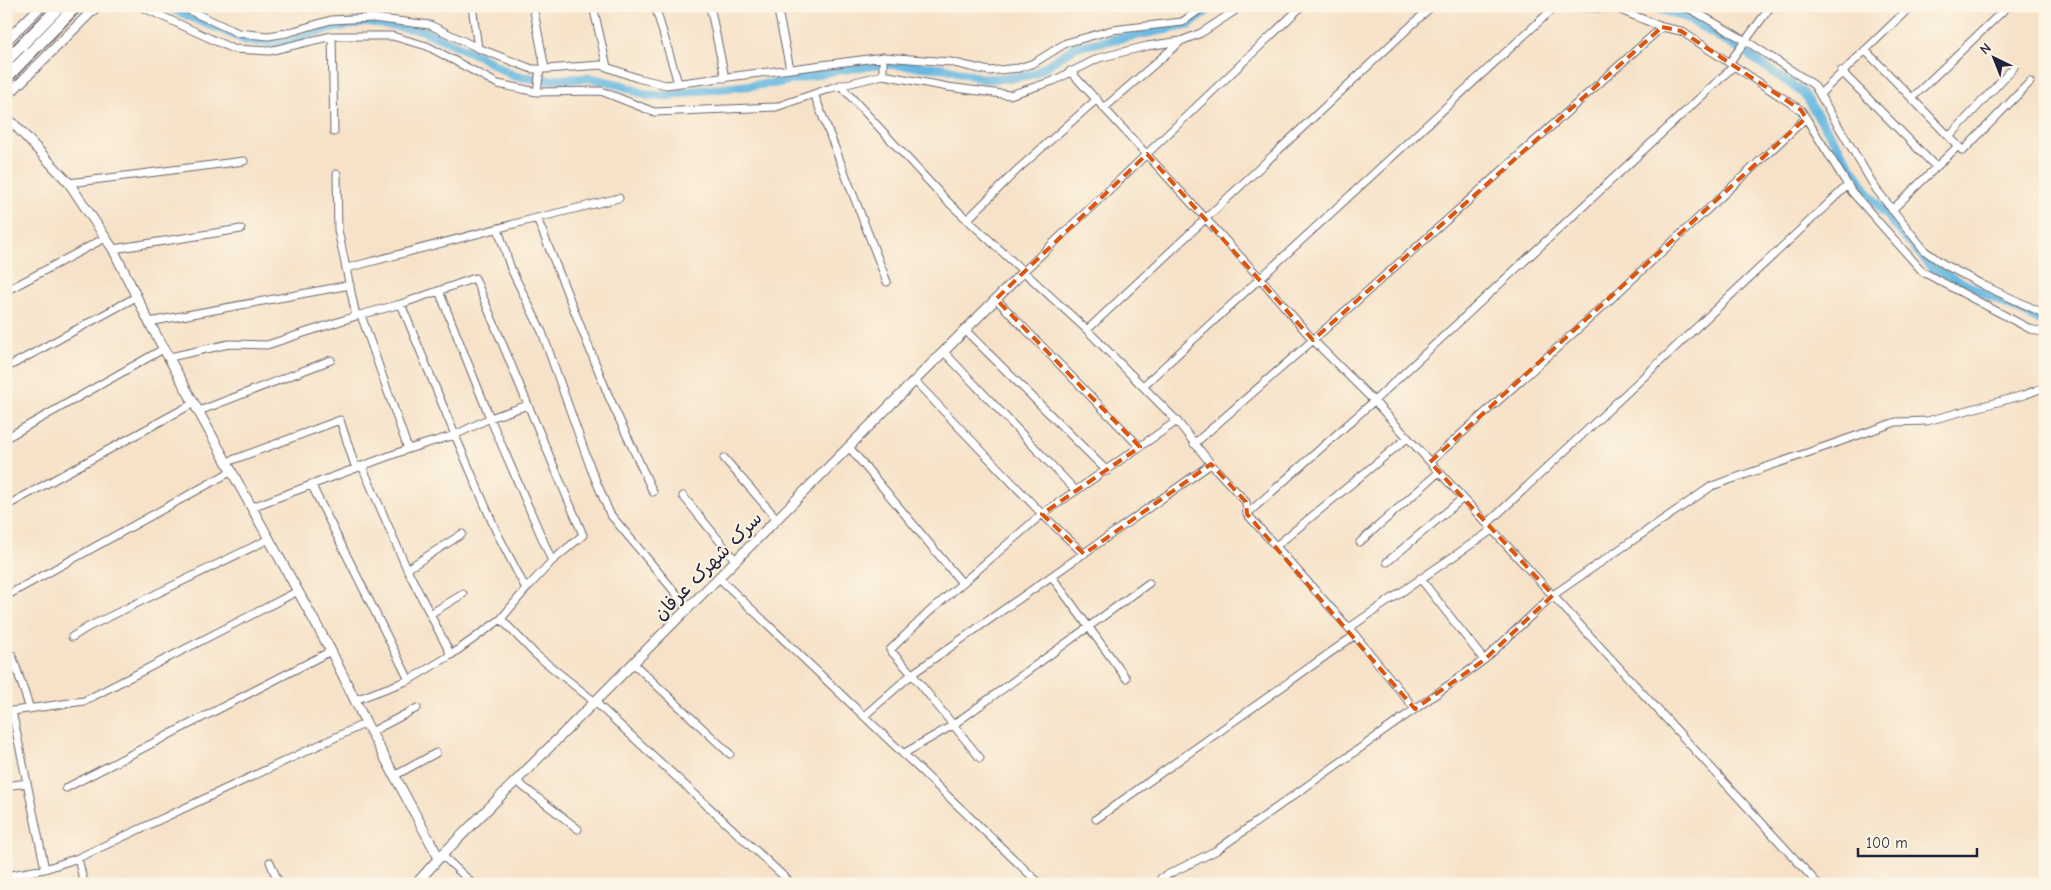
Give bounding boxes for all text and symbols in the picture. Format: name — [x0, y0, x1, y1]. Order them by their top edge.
north arrow — [1968, 32, 2018, 82]
text: N — [1976, 40, 1995, 58]
street label: سرک شهرک عرفان — [649, 507, 767, 625]
scale bar — [1858, 825, 1977, 857]
text: 100 m — [1866, 834, 1908, 852]

